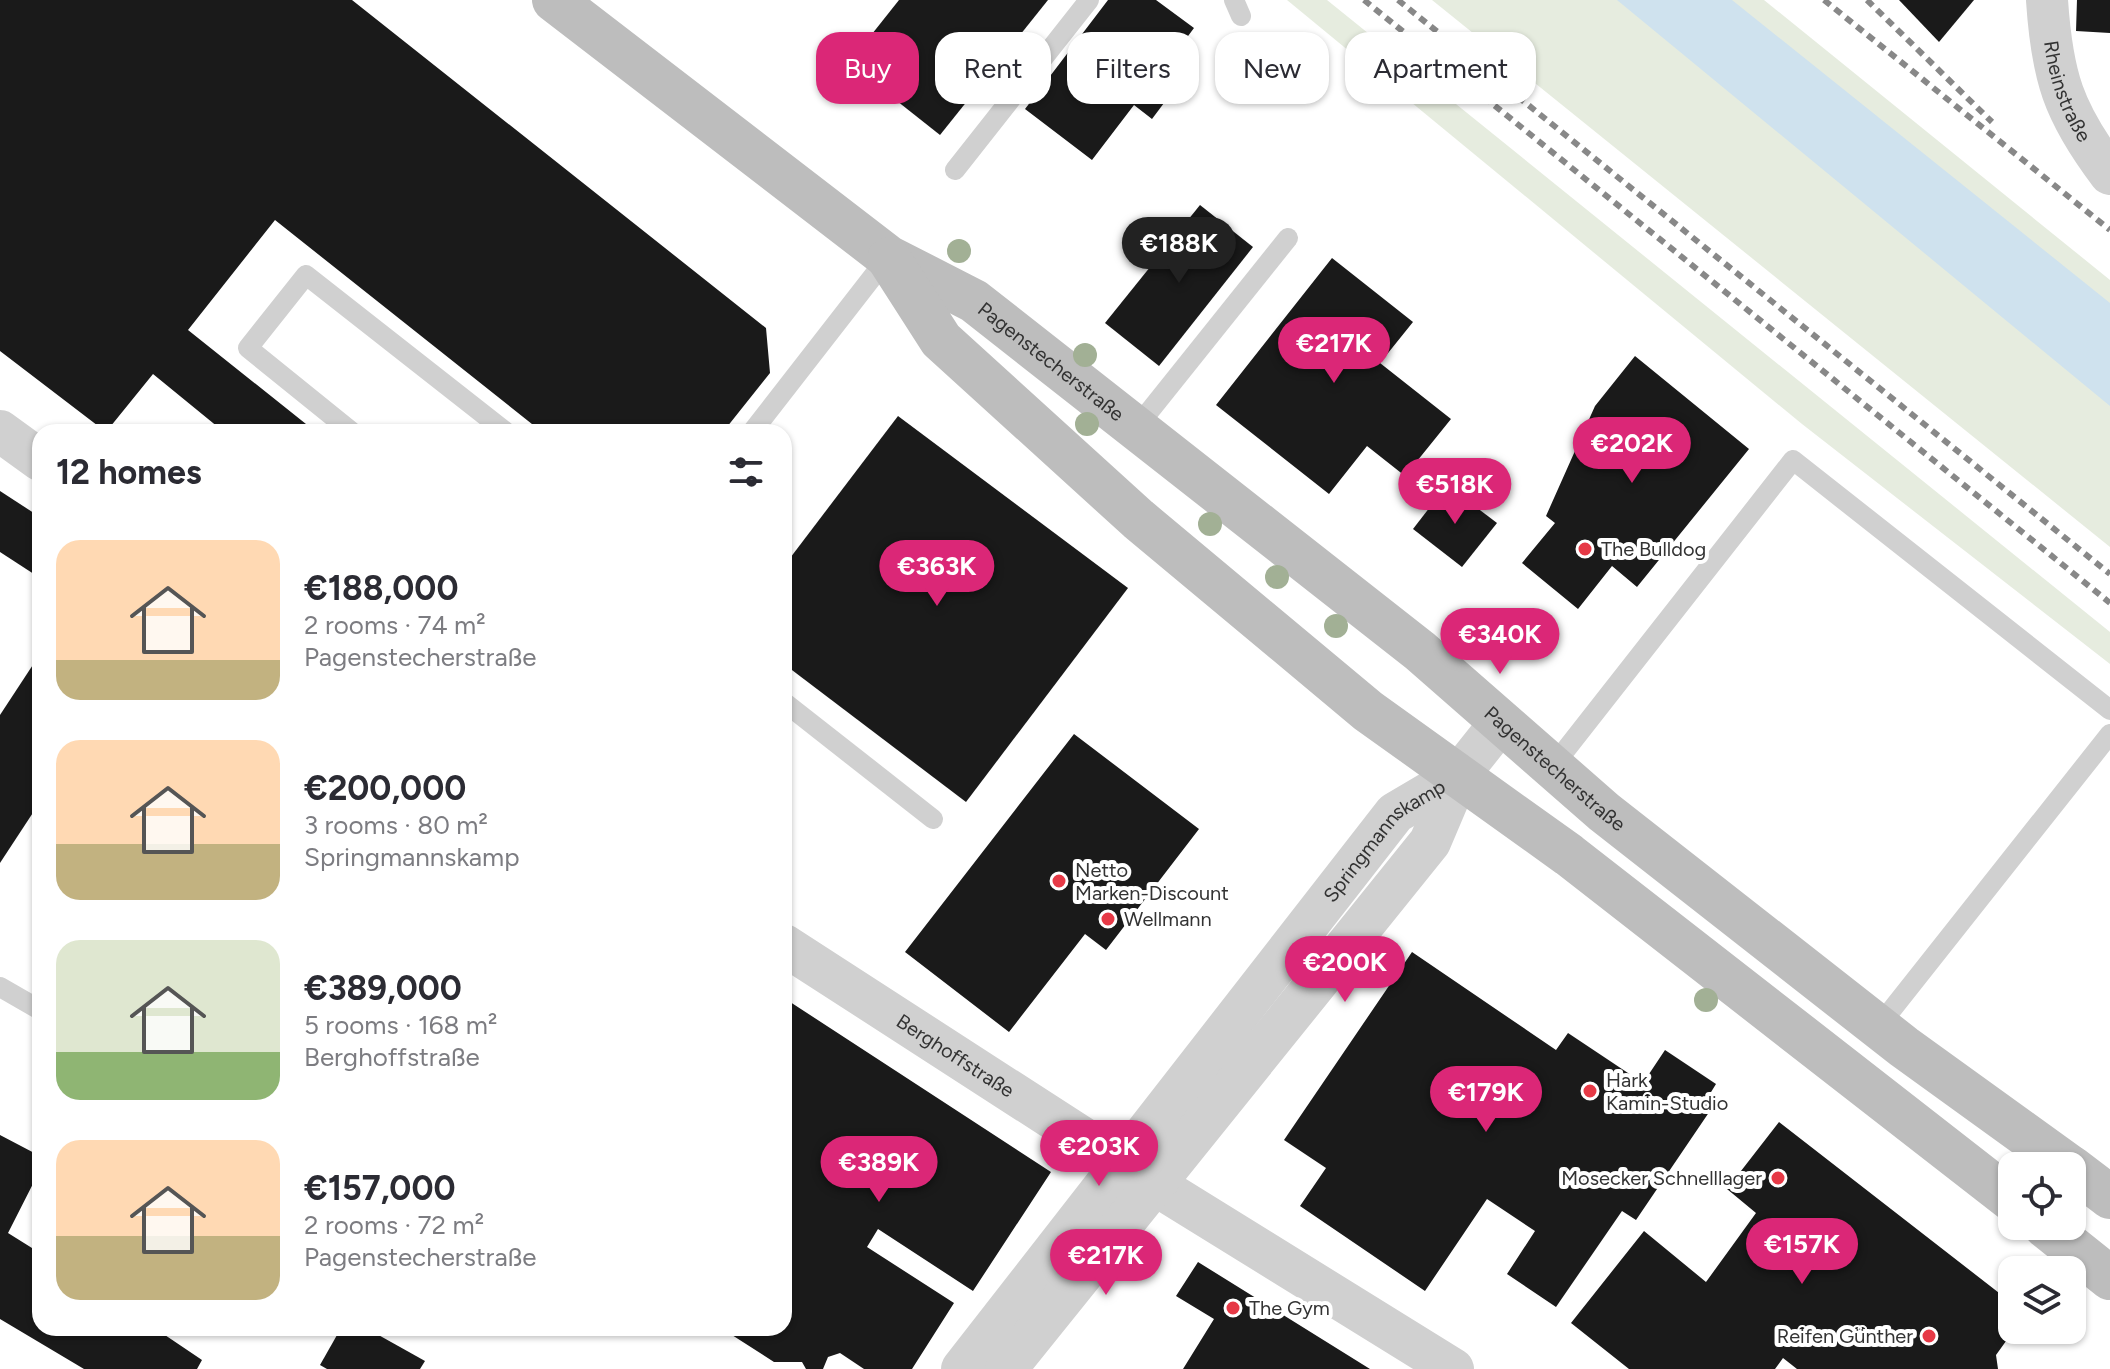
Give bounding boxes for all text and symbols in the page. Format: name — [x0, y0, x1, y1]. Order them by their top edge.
chip: Buy — [816, 32, 919, 104]
chip: Rent — [935, 32, 1051, 104]
chip: Filters — [1067, 32, 1199, 104]
chip: New — [1215, 32, 1329, 104]
chip: Apartment — [1345, 32, 1536, 104]
street label: Rheinstraße — [2039, 39, 2096, 146]
pin: €188K — [1123, 217, 1235, 285]
text: €188K — [1140, 227, 1218, 259]
street label: Pagenstecherstraße — [973, 297, 1129, 426]
pin: €217K — [1278, 317, 1390, 385]
text: €217K — [1296, 327, 1372, 359]
pin: €202K — [1576, 417, 1688, 485]
text: €202K — [1591, 427, 1673, 459]
icon: filters — [724, 450, 768, 494]
text: 12 homes — [56, 452, 202, 493]
pin: €518K — [1399, 458, 1511, 526]
text: €518K — [1416, 468, 1494, 500]
place label: The Bulldog — [1601, 537, 1706, 561]
pin: €363K — [881, 540, 993, 608]
marker: The Bulldog — [1576, 540, 1594, 558]
text: €363K — [897, 550, 977, 582]
text: €188,000 — [304, 568, 458, 609]
icon: home — [120, 572, 216, 668]
pin: €340K — [1444, 608, 1556, 676]
text: 2 rooms · 74 m² — [304, 609, 486, 641]
text: €340K — [1458, 618, 1542, 650]
text: Pagenstecherstraße — [304, 641, 537, 673]
street label: Pagenstecherstraße — [1479, 701, 1630, 836]
text: €200,000 — [304, 768, 466, 809]
icon: home — [120, 772, 216, 868]
street label: Springmannskamp — [1318, 774, 1450, 907]
text: 3 rooms · 80 m² — [304, 809, 488, 841]
text: Springmannskamp — [304, 841, 520, 873]
place label: Netto Marken-Discount — [1075, 858, 1229, 905]
marker: Netto Marken-Discount — [1050, 872, 1068, 890]
place label: Wellmann — [1124, 907, 1212, 931]
marker: Wellmann — [1099, 910, 1117, 928]
pin: €200K — [1289, 936, 1401, 1004]
text: €200K — [1303, 946, 1387, 978]
text: €389,000 — [304, 968, 462, 1009]
icon: home — [120, 972, 216, 1068]
text: 5 rooms · 168 m² — [304, 1009, 497, 1041]
street label: Berghoffstraße — [892, 1009, 1019, 1103]
text: Berghoffstraße — [304, 1041, 480, 1073]
pin: €179K — [1430, 1066, 1542, 1134]
place label: Hark Kamin-Studio — [1606, 1068, 1728, 1115]
text: €179K — [1448, 1076, 1524, 1108]
marker: Hark Kamin-Studio — [1581, 1082, 1599, 1100]
pin: €203K — [1043, 1120, 1155, 1188]
text: €203K — [1058, 1130, 1140, 1162]
pin: €389K — [823, 1136, 935, 1204]
text: €389K — [839, 1146, 919, 1178]
map controls — [1998, 1152, 2086, 1344]
button: locate — [1998, 1152, 2086, 1240]
place label: Mosecker Schnelllager — [1561, 1166, 1762, 1190]
text: €157,000 — [304, 1168, 455, 1209]
marker: Mosecker Schnelllager — [1769, 1169, 1787, 1187]
icon: home — [120, 1172, 216, 1268]
text: 2 rooms · 72 m² — [304, 1209, 484, 1241]
pin: €157K — [1746, 1218, 1858, 1286]
text: €157K — [1764, 1228, 1840, 1260]
pin: €217K — [1050, 1229, 1162, 1297]
text: €217K — [1068, 1239, 1144, 1271]
text: Pagenstecherstraße — [304, 1241, 537, 1273]
button: layers — [1998, 1256, 2086, 1344]
place label: The Gym — [1249, 1296, 1330, 1320]
marker: The Gym — [1224, 1299, 1242, 1317]
place label: Reifen Günther — [1777, 1324, 1913, 1348]
marker: Reifen Günther — [1920, 1327, 1938, 1345]

